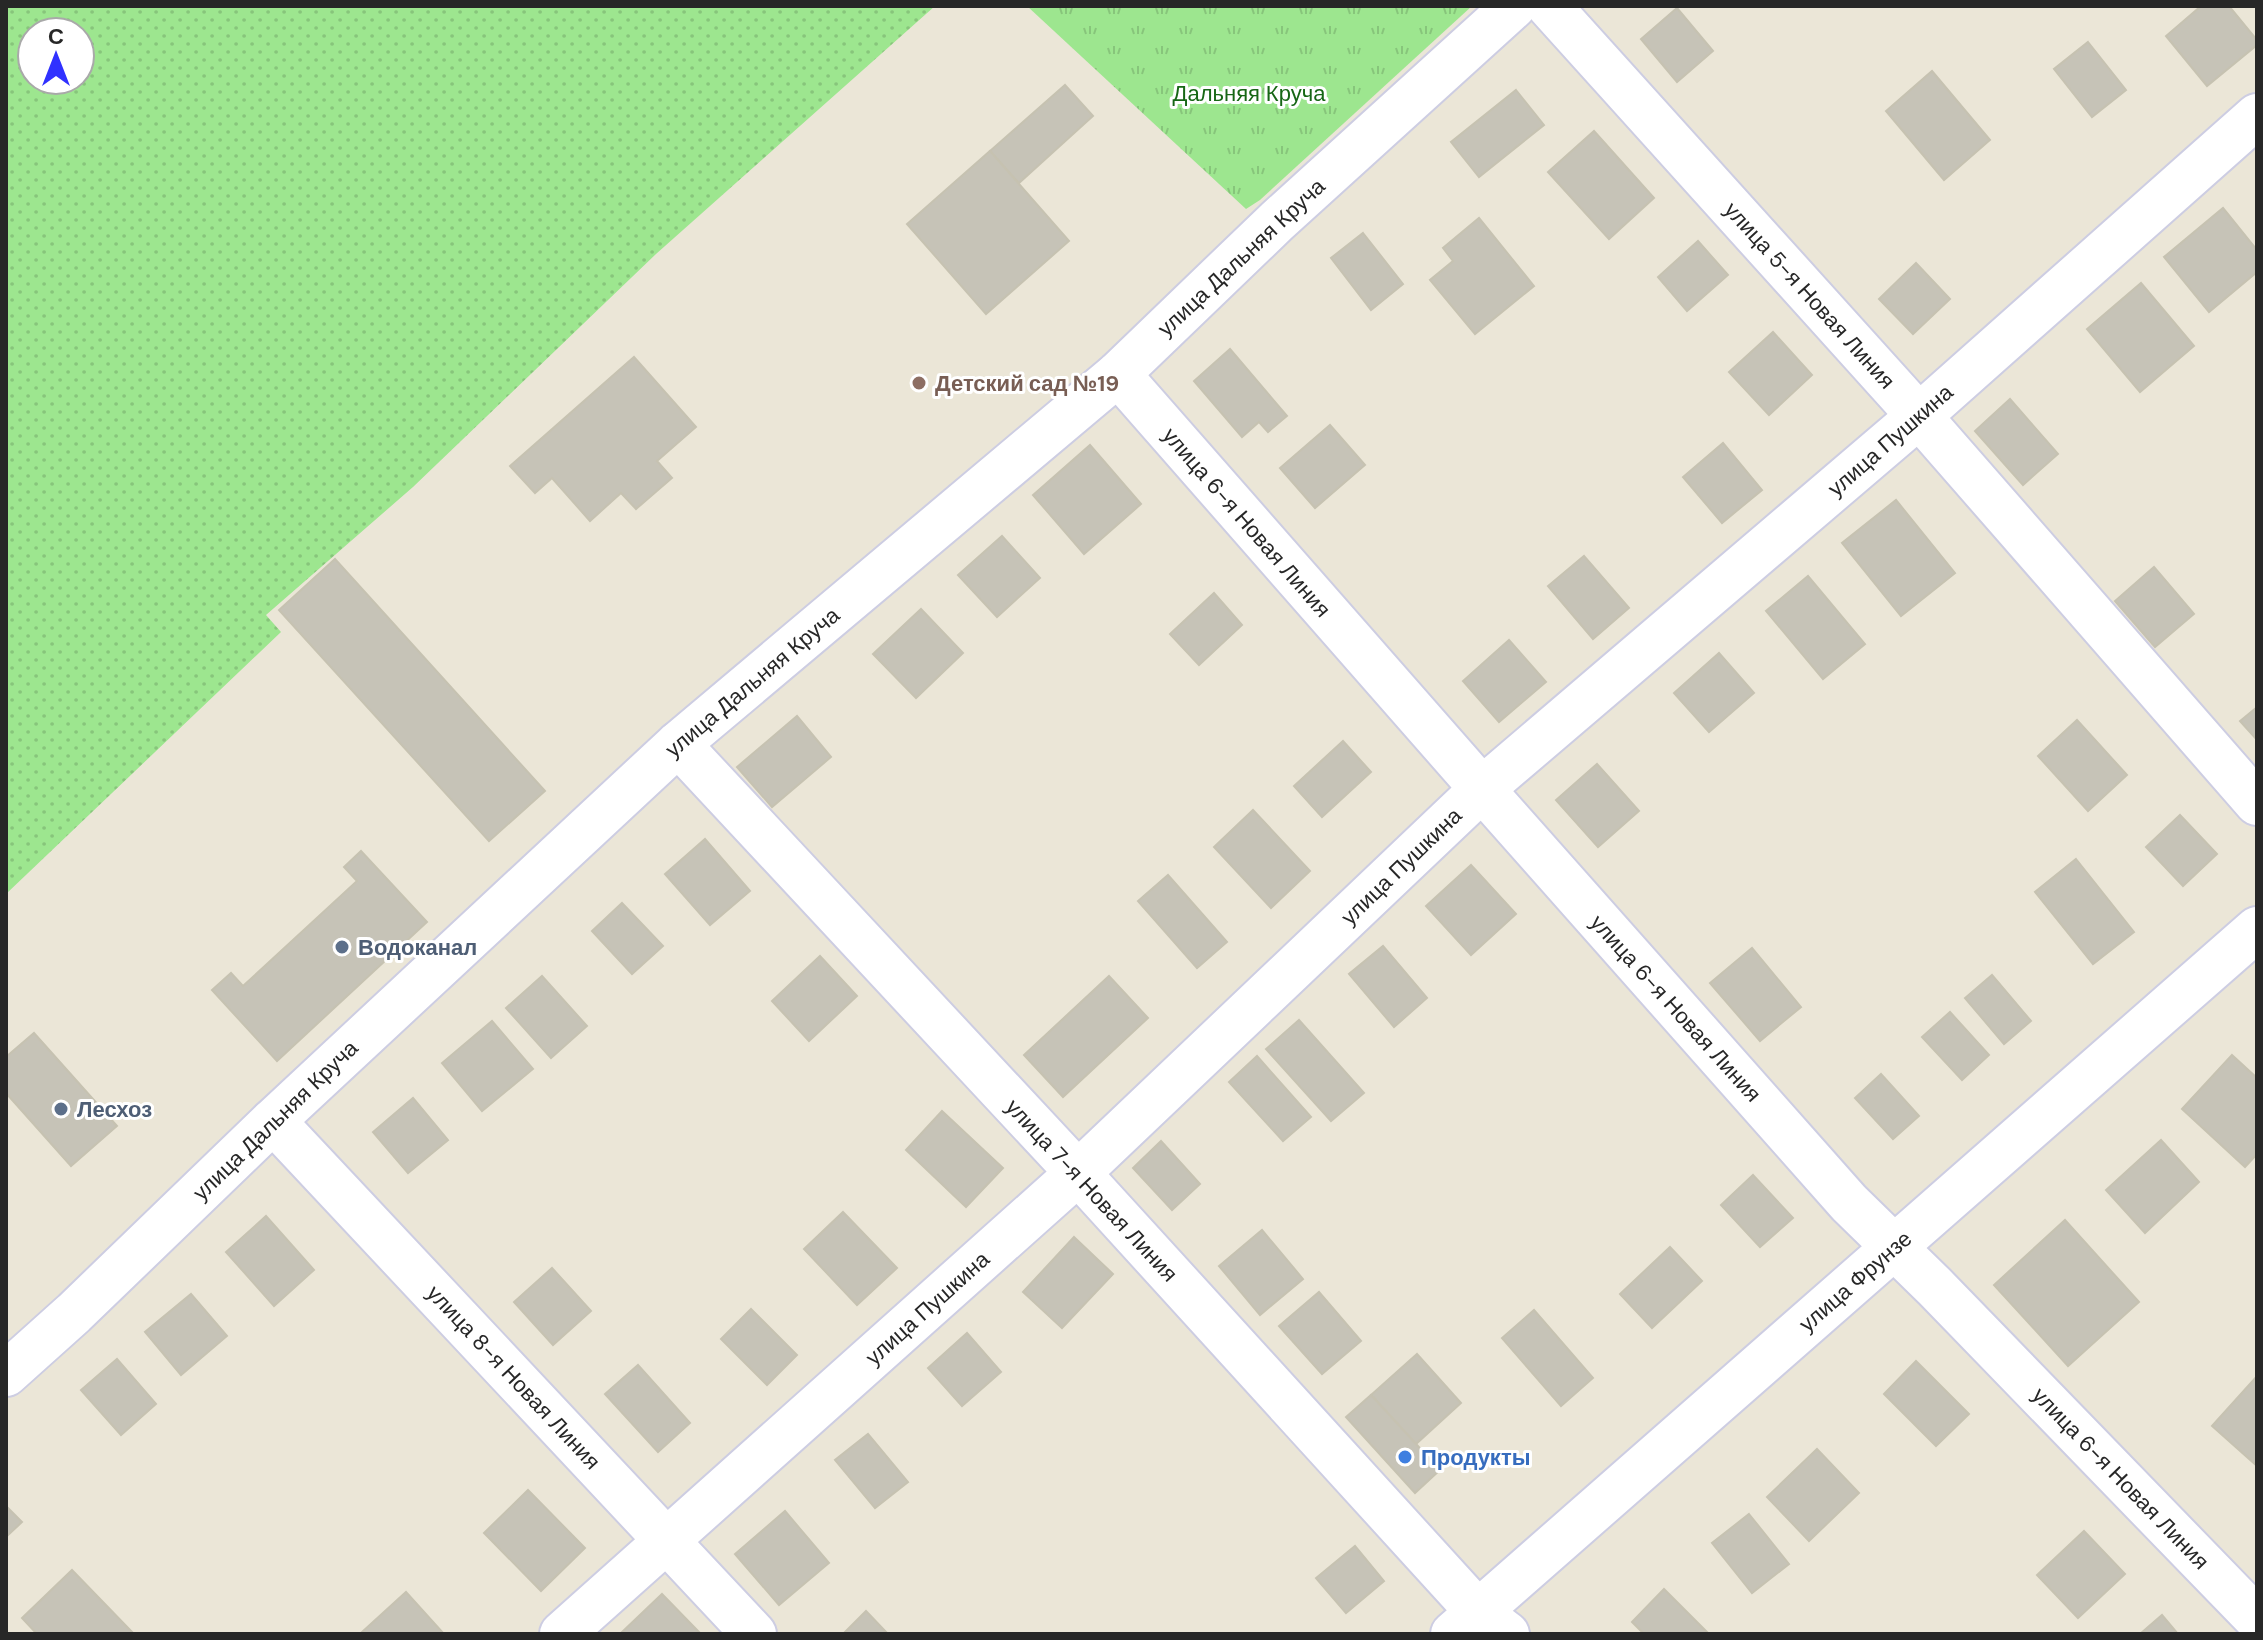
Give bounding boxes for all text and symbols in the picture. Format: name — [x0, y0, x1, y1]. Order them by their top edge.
north arrow — [16, 16, 96, 96]
text: С — [48, 22, 64, 51]
park label: Дальняя Круча — [1173, 79, 1326, 108]
street label: улица Дальняя Круча — [1151, 172, 1332, 343]
street label: улица 5-я Новая Линия — [1718, 196, 1901, 395]
place label: Детский сад №19 — [935, 369, 1119, 398]
marker: Детский сад №19 — [910, 374, 928, 392]
street label: улица Пушкина — [1822, 377, 1960, 503]
street label: улица 6-я Новая Линия — [1156, 421, 1337, 623]
street label: улица Дальняя Круча — [659, 600, 846, 764]
street label: улица Пушкина — [1335, 801, 1468, 931]
street label: улица 6-я Новая Линия — [1584, 909, 1768, 1108]
place label: Водоканал — [358, 933, 477, 962]
marker: Водоканал — [333, 938, 351, 956]
street label: улица Дальняя Круча — [186, 1033, 365, 1207]
street label: улица 7-я Новая Линия — [999, 1093, 1184, 1288]
place label: Лесхоз — [77, 1095, 152, 1124]
marker: Лесхоз — [52, 1100, 70, 1118]
street label: улица Фрунзе — [1793, 1224, 1918, 1338]
street label: улица Пушкина — [859, 1245, 996, 1372]
street label: улица 8-я Новая Линия — [420, 1279, 607, 1476]
street label: улица 6-я Новая Линия — [2026, 1381, 2215, 1576]
place label: Продукты — [1421, 1443, 1530, 1472]
marker: Продукты — [1396, 1448, 1414, 1466]

